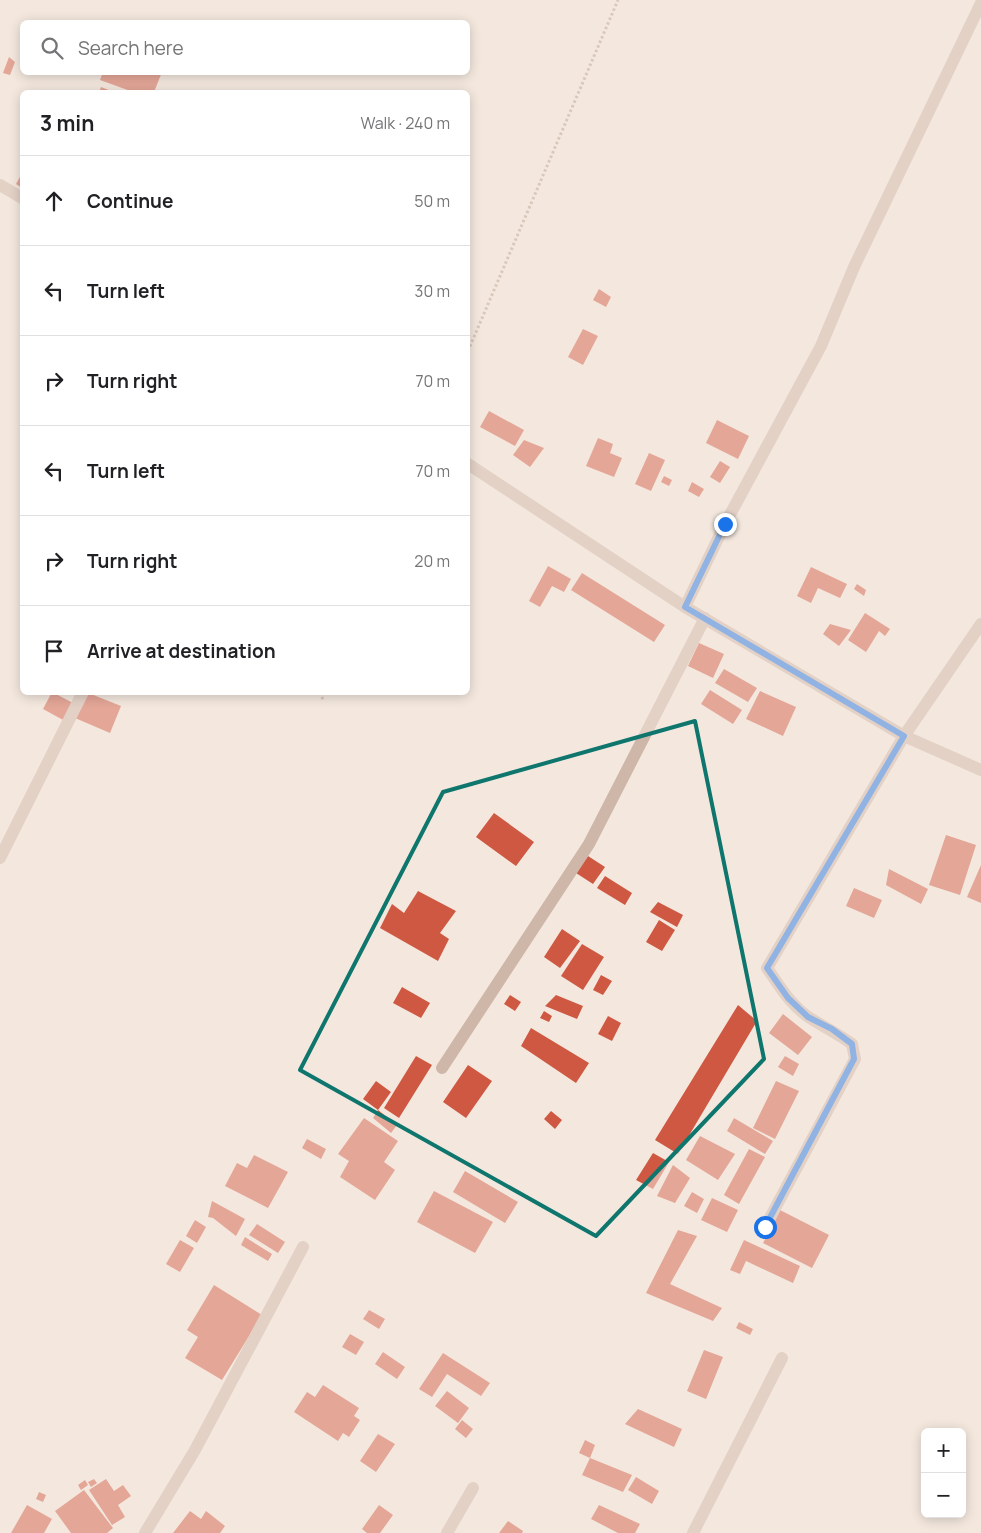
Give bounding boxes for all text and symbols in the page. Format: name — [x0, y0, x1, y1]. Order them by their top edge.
search box — [20, 20, 470, 75]
icon: search — [38, 34, 66, 62]
text: Search here — [78, 35, 184, 61]
text: 3 min — [40, 109, 94, 137]
text: Walk · 240 m — [360, 112, 450, 134]
icon: ahead — [40, 187, 68, 215]
text: Continue — [87, 188, 173, 214]
text: 50 m — [414, 190, 450, 212]
icon: left — [40, 277, 68, 305]
text: Turn left — [87, 278, 165, 304]
text: 30 m — [415, 280, 450, 302]
icon: right — [40, 367, 68, 395]
text: Turn right — [87, 368, 177, 394]
text: 70 m — [415, 370, 450, 392]
icon: left — [40, 457, 68, 485]
text: Turn left — [87, 458, 165, 484]
text: 70 m — [415, 460, 450, 482]
route end — [714, 513, 737, 536]
icon: right — [40, 547, 68, 575]
text: Turn right — [87, 548, 177, 574]
text: 20 m — [414, 550, 450, 572]
icon: arrive — [40, 637, 68, 665]
text: Arrive at destination — [87, 638, 276, 664]
route start — [754, 1216, 777, 1239]
map controls — [921, 1428, 966, 1518]
button: + — [921, 1428, 966, 1473]
button: − — [921, 1473, 966, 1518]

